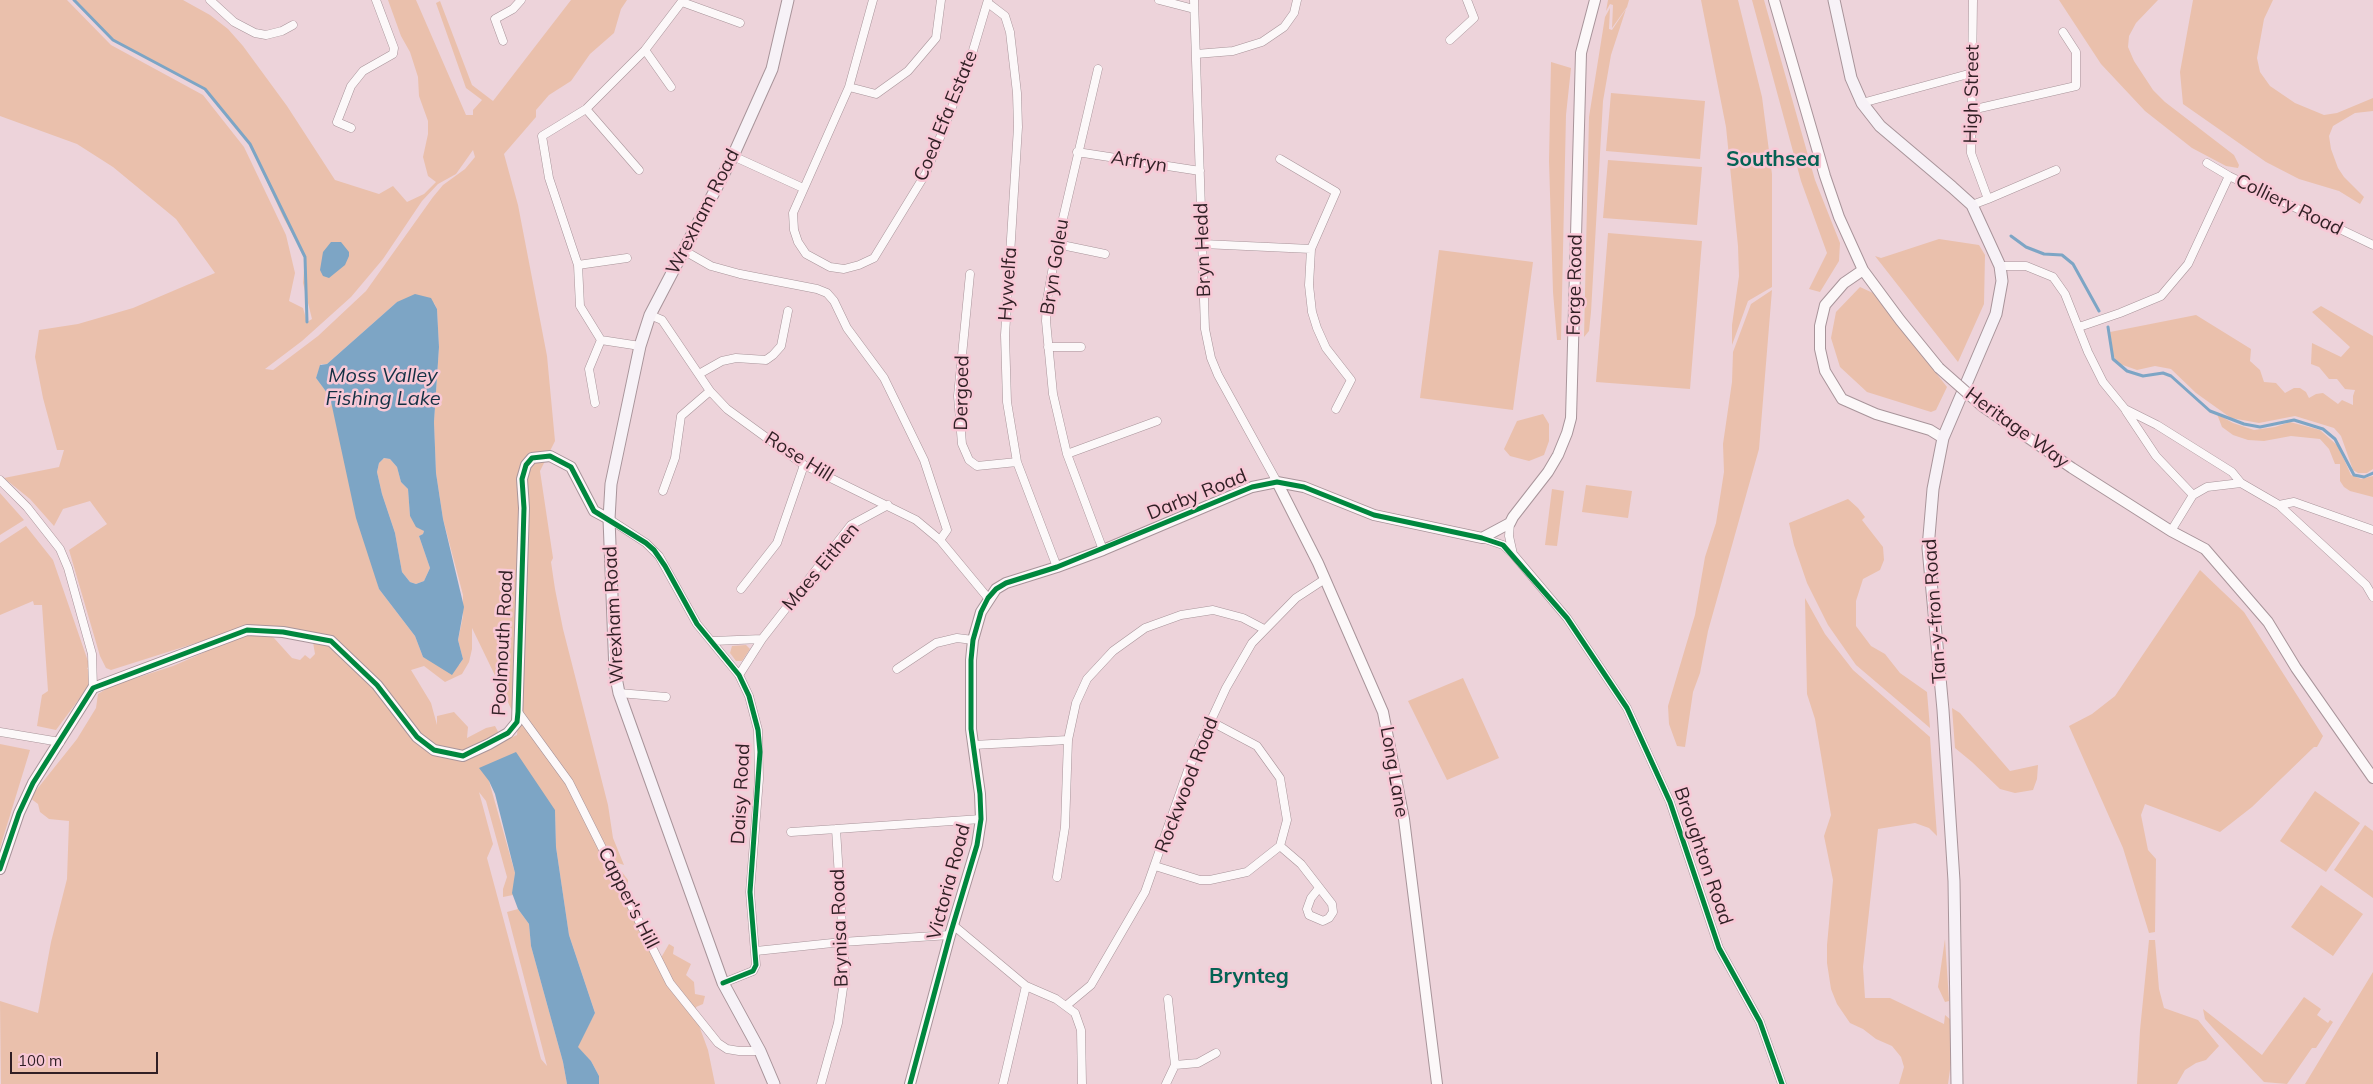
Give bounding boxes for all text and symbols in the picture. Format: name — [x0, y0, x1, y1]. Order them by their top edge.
street label: High Street — [1960, 44, 1984, 144]
street label: Coed Efa Estate — [909, 47, 983, 185]
street label: Wrexham Road — [662, 145, 744, 279]
street label: Arfryn — [1109, 146, 1169, 178]
district label: Southsea — [1726, 147, 1820, 173]
street label: Colliery Road — [2232, 169, 2346, 241]
street label: Bryn Hedd — [1190, 203, 1216, 297]
street label: Bryn Goleu — [1036, 217, 1074, 317]
street label: Forge Road — [1563, 234, 1587, 336]
street label: Hywelfa — [994, 246, 1022, 322]
street label: Dergoed — [950, 355, 974, 431]
water label: Moss Valley Fishing Lake — [325, 364, 441, 411]
street label: Heritage Way — [1961, 383, 2073, 473]
street label: Rose Hill — [760, 427, 838, 487]
street label: Darby Road — [1144, 465, 1250, 525]
street label: Maes Eithen — [778, 519, 864, 615]
street label: Tan-y-fron Road — [1919, 538, 1951, 684]
street label: Wrexham Road — [599, 545, 629, 685]
street label: Poolmouth Road — [488, 570, 518, 716]
street label: Rockwood Road — [1151, 714, 1223, 856]
street label: Long Lane — [1375, 725, 1413, 819]
street label: Daisy Road — [727, 743, 755, 845]
street label: Broughton Road — [1669, 784, 1737, 928]
street label: Victoria Road — [923, 822, 975, 942]
street label: Capper's Hill — [593, 843, 663, 953]
street label: Brynisa Road — [827, 868, 853, 988]
district label: Brynteg — [1209, 964, 1289, 990]
scale bar — [12, 1042, 160, 1074]
text: 100 m — [18, 1051, 62, 1070]

